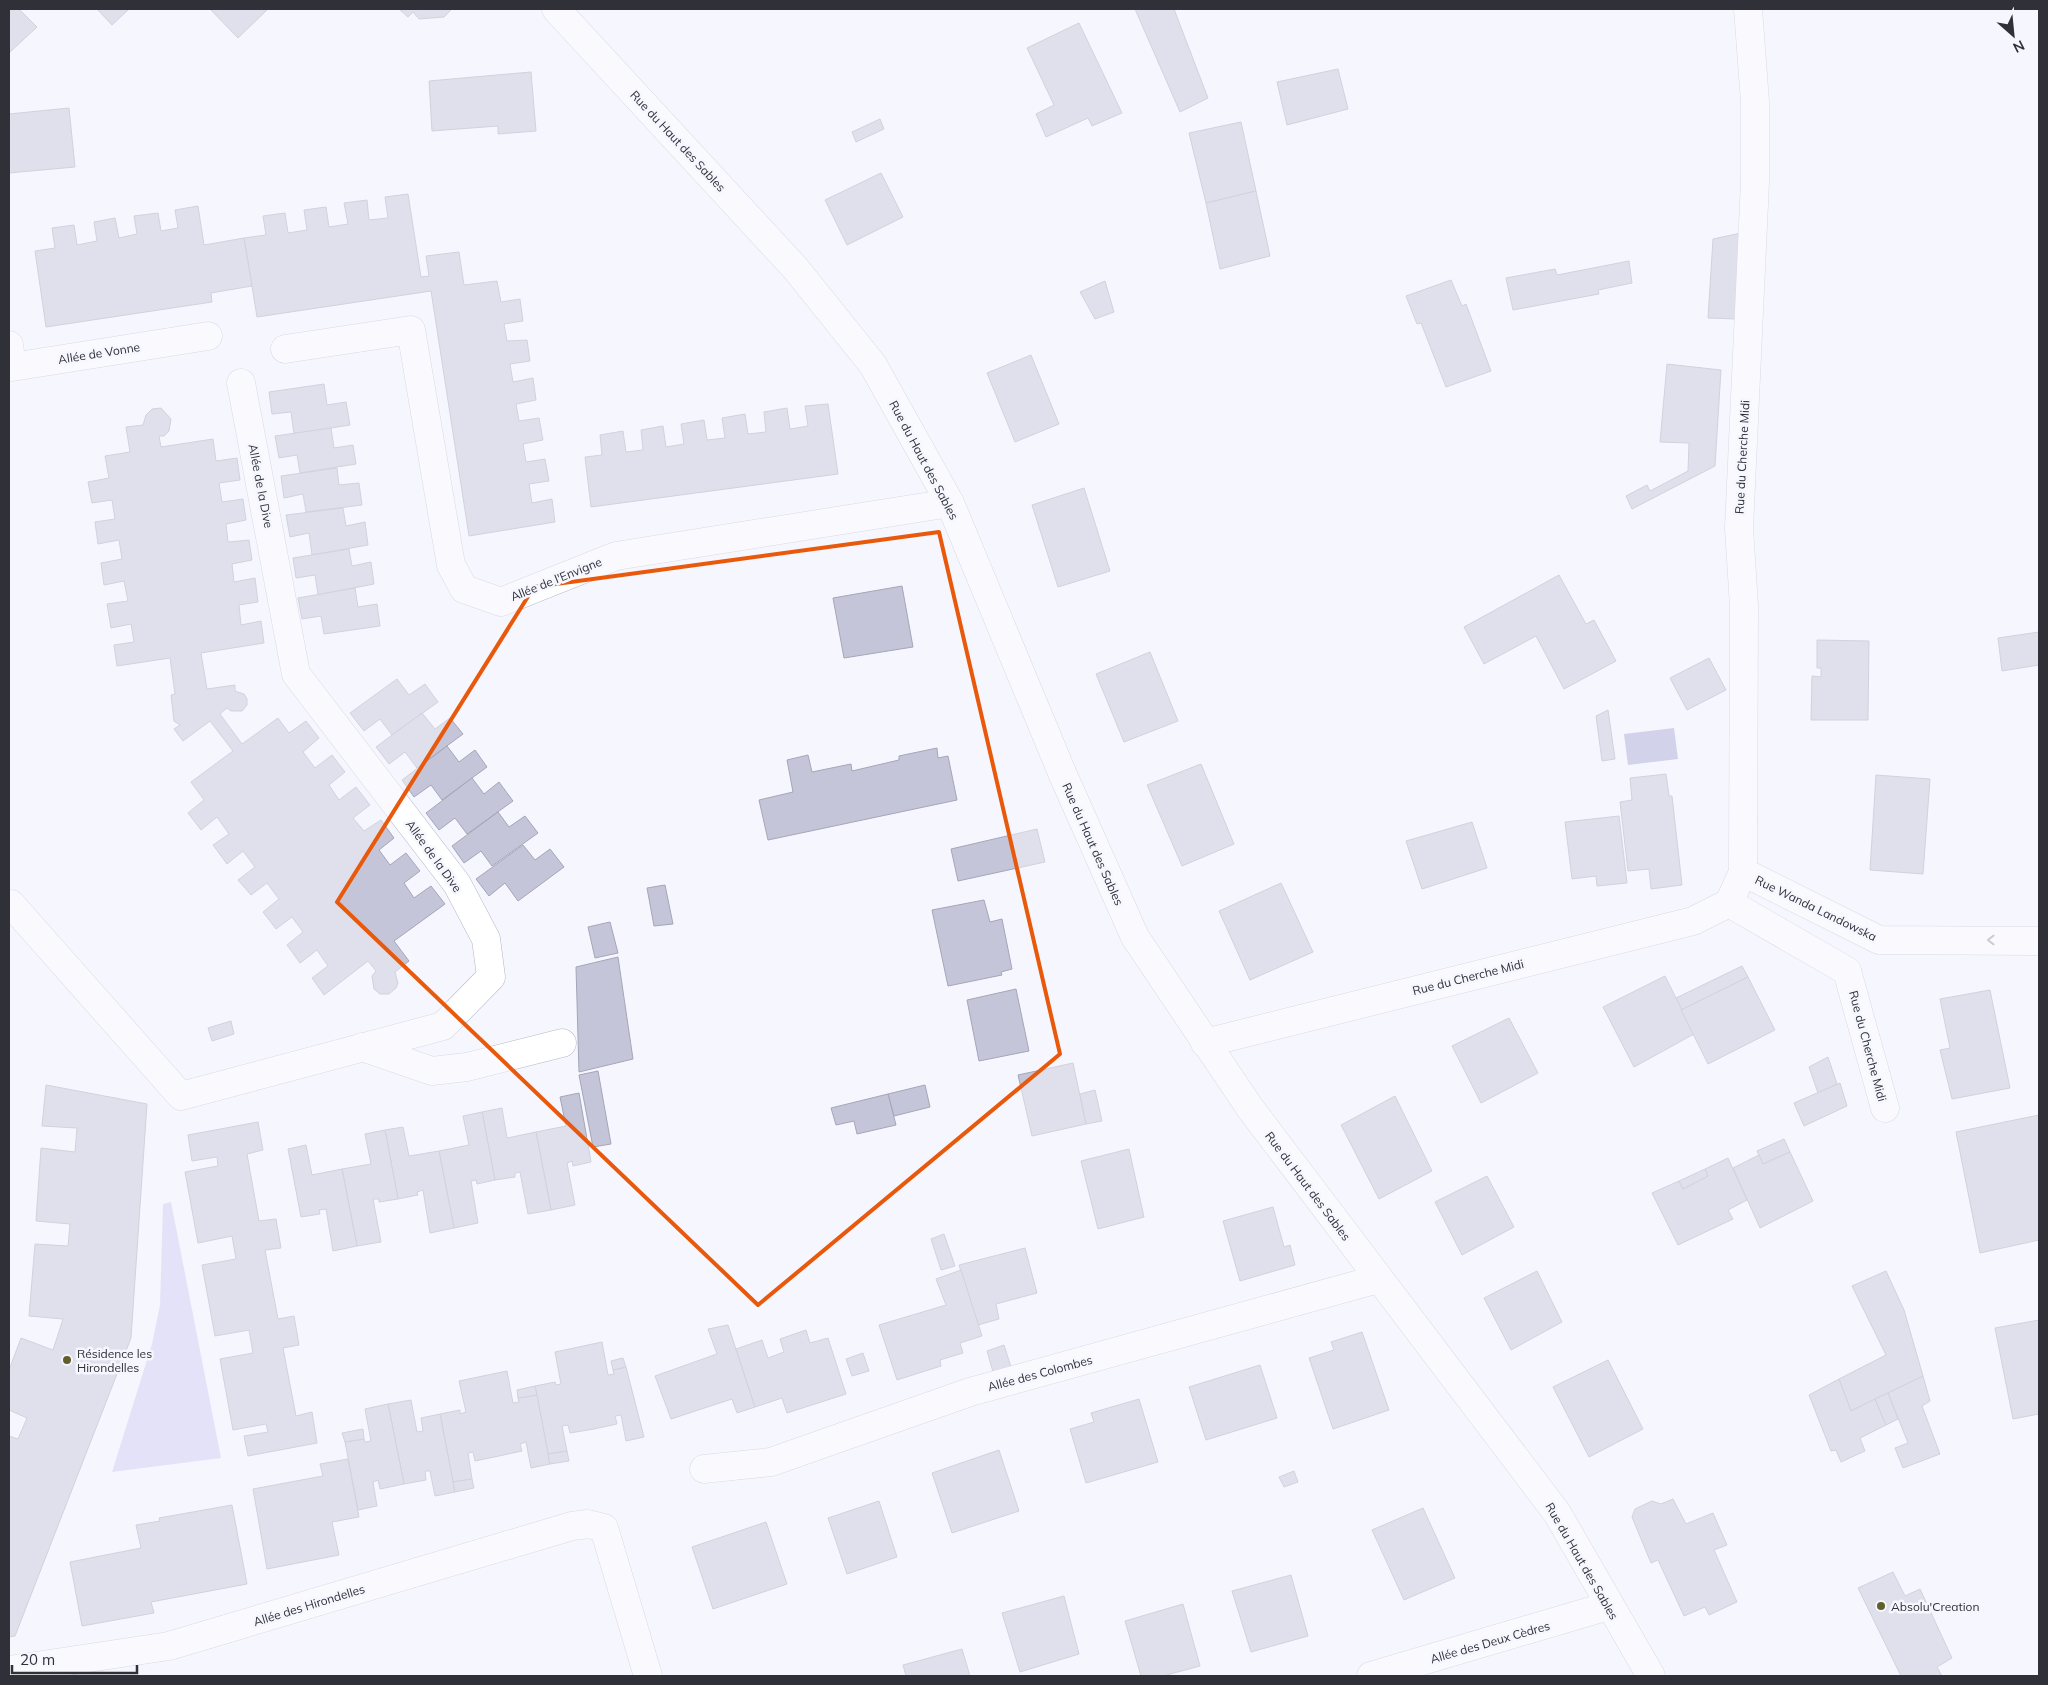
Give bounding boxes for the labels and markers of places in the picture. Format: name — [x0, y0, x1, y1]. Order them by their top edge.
place label: Résidence les Hirondelles — [77, 1346, 152, 1375]
marker: Résidence les Hirondelles — [61, 1354, 73, 1366]
place label: Absolu'Creation — [1891, 1599, 1979, 1614]
marker: Absolu'Creation — [1875, 1600, 1887, 1612]

